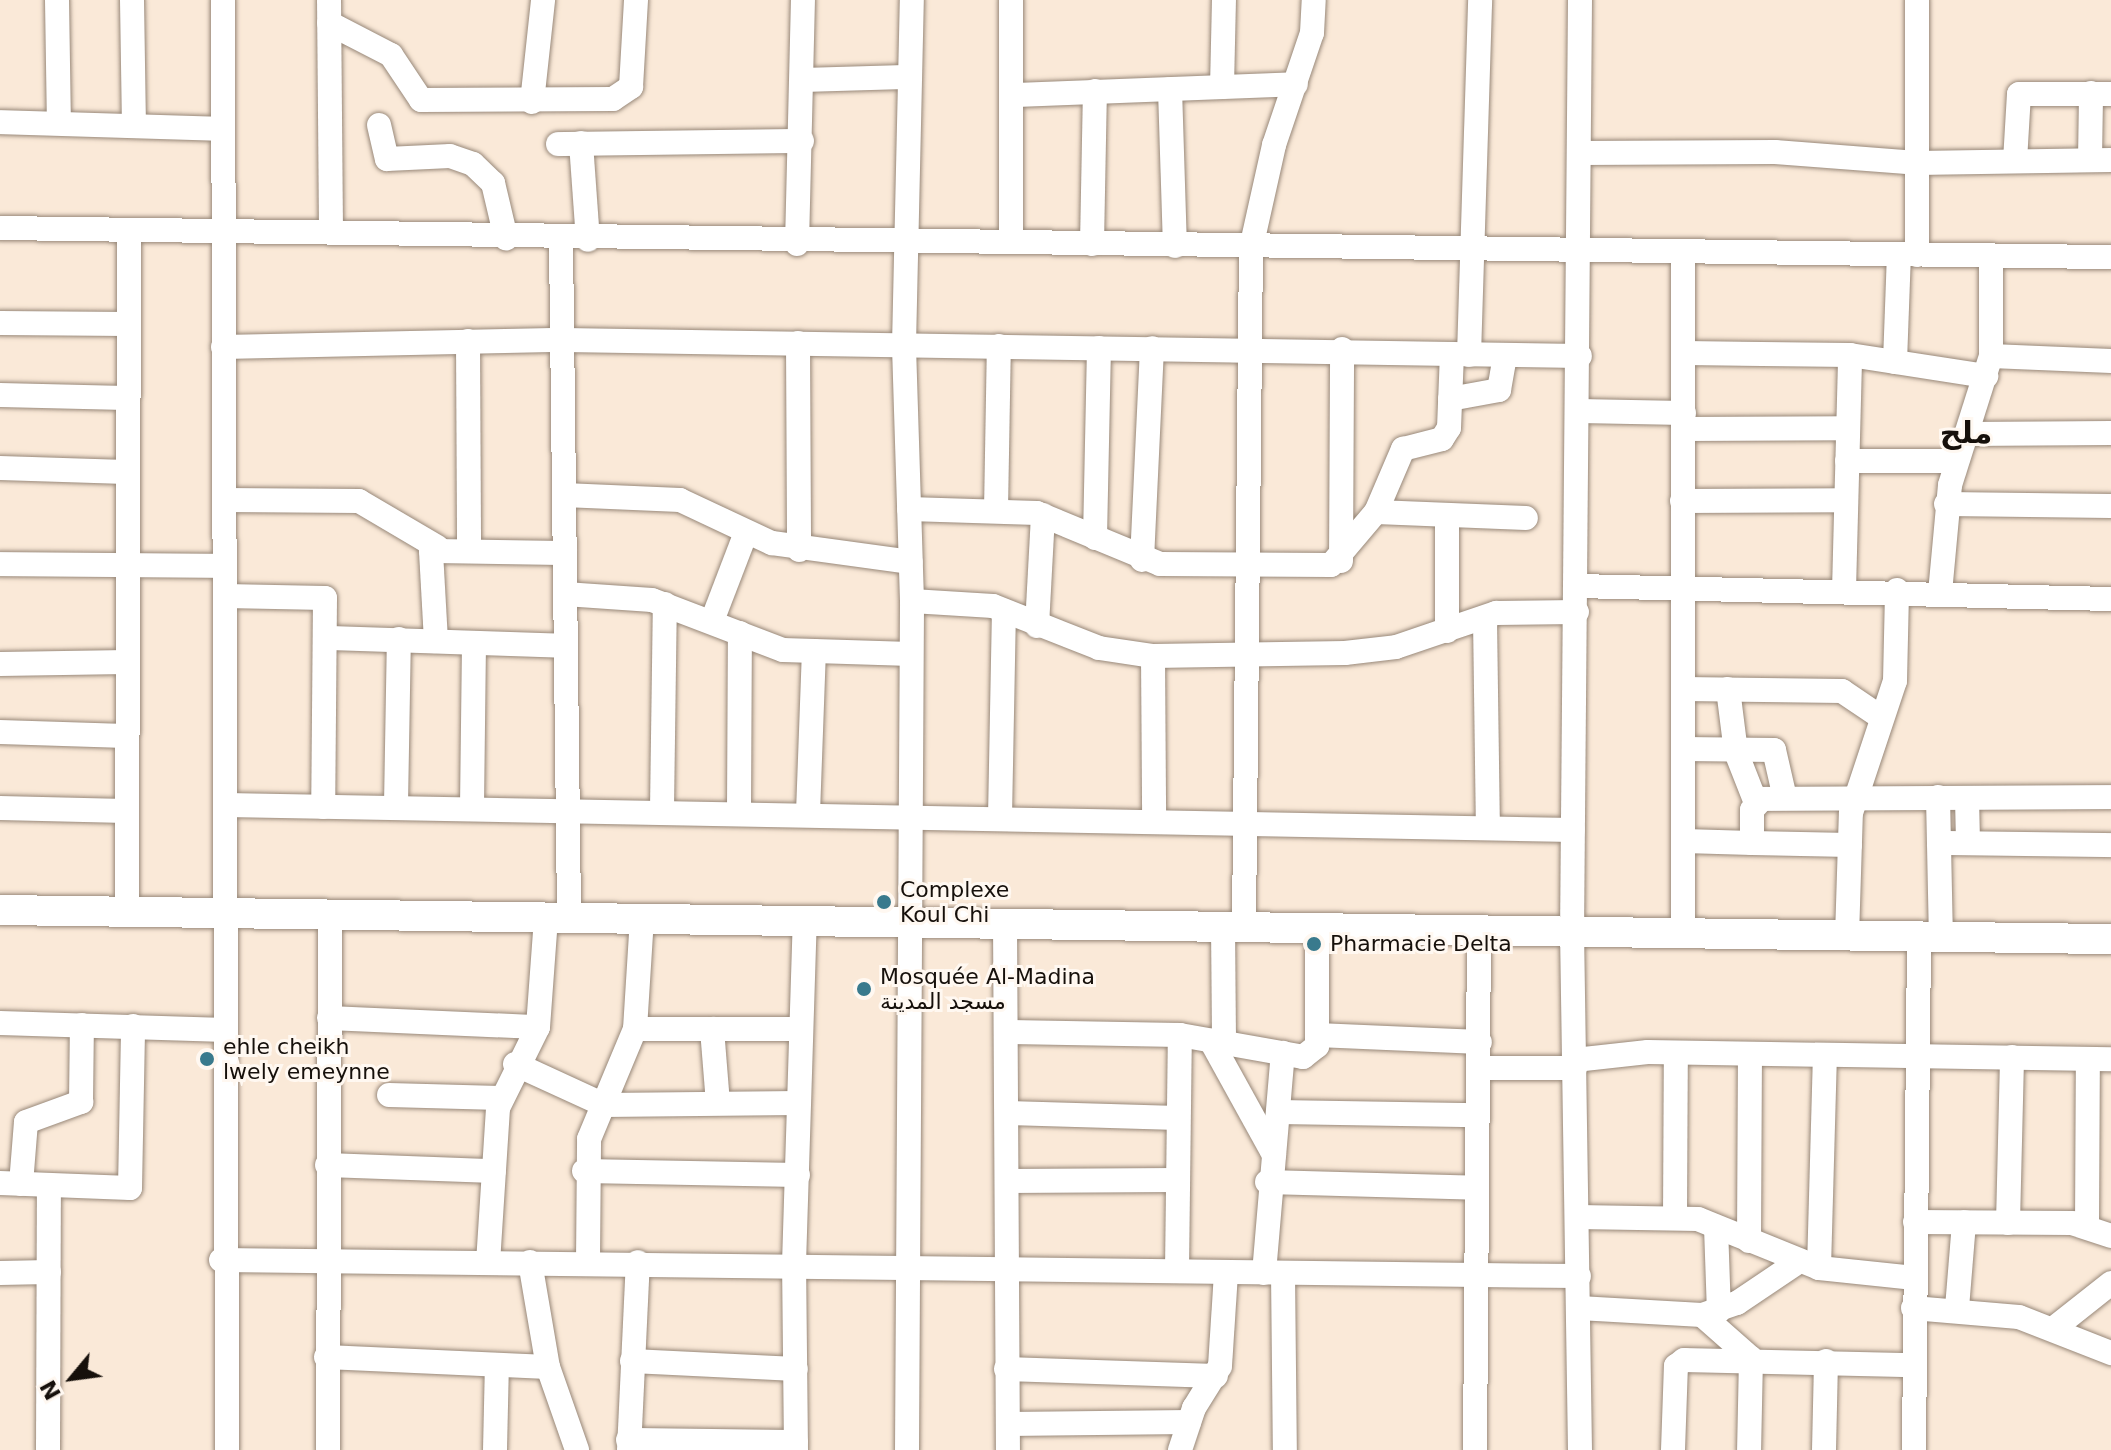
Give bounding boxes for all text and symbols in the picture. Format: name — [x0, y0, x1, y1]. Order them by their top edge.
district label: ملح — [1940, 415, 1992, 451]
place label: Complexe Koul Chi — [900, 876, 1009, 928]
marker: Complexe Koul Chi — [875, 893, 893, 911]
place label: Pharmacie Delta — [1330, 931, 1512, 957]
marker: Pharmacie Delta — [1305, 935, 1323, 953]
place label: Mosquée Al-Madina مسجد المدينة — [880, 963, 1095, 1014]
marker: Mosquée Al-Madina مسجد المدينة — [855, 980, 873, 998]
place label: ehle cheikh lwely emeynne — [223, 1033, 390, 1084]
marker: ehle cheikh lwely emeynne — [198, 1050, 216, 1068]
north arrow — [32, 1338, 112, 1418]
text: N — [35, 1376, 66, 1404]

